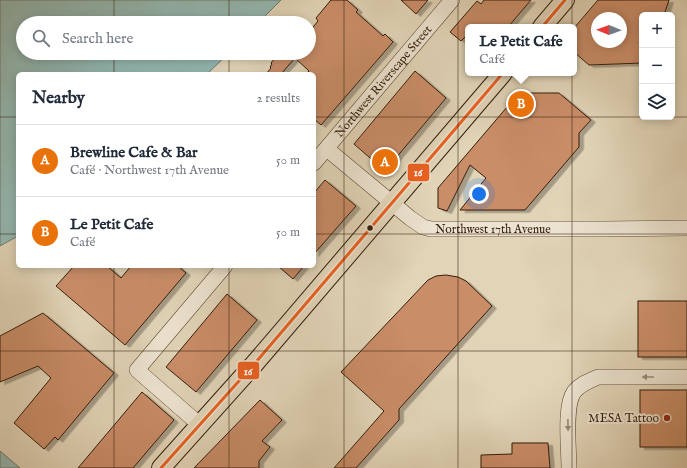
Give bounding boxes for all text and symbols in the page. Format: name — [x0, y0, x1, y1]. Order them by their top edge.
north arrow — [591, 12, 627, 48]
map controls — [639, 12, 675, 120]
button: + — [639, 12, 675, 48]
search box — [16, 16, 316, 60]
street label: Northwest Riverscape Street — [332, 23, 435, 141]
popup — [465, 24, 577, 76]
icon: search — [30, 27, 52, 49]
text: Search here — [62, 29, 133, 48]
text: Le Petit Cafe — [479, 32, 563, 51]
button: − — [639, 48, 675, 84]
text: Café — [479, 51, 505, 68]
button: layers — [639, 84, 675, 120]
text: Nearby — [32, 88, 85, 109]
pin: B — [508, 89, 534, 119]
text: 2 results — [256, 90, 300, 107]
text: Brewline Cafe & Bar — [70, 143, 198, 162]
pin: A — [372, 147, 398, 177]
text: A — [41, 152, 49, 169]
text: 50 m — [276, 152, 300, 169]
text: Café · Northwest 17th Avenue — [70, 162, 229, 179]
line badge: 16 — [407, 163, 430, 182]
text: 16 — [414, 166, 424, 180]
your location — [469, 184, 489, 204]
text: Le Petit Cafe — [70, 215, 153, 234]
street label: Northwest 17th Avenue — [435, 222, 551, 237]
unlabelled marker — [365, 223, 375, 233]
text: B — [41, 224, 49, 241]
text: 50 m — [276, 224, 300, 241]
text: Café — [70, 234, 96, 251]
line badge: 16 — [237, 361, 260, 380]
text: 16 — [244, 365, 254, 379]
one-way arrow — [641, 374, 654, 380]
place label: MESA Tattoo — [588, 411, 660, 426]
marker: MESA Tattoo — [662, 413, 672, 423]
one-way arrow — [565, 419, 572, 431]

